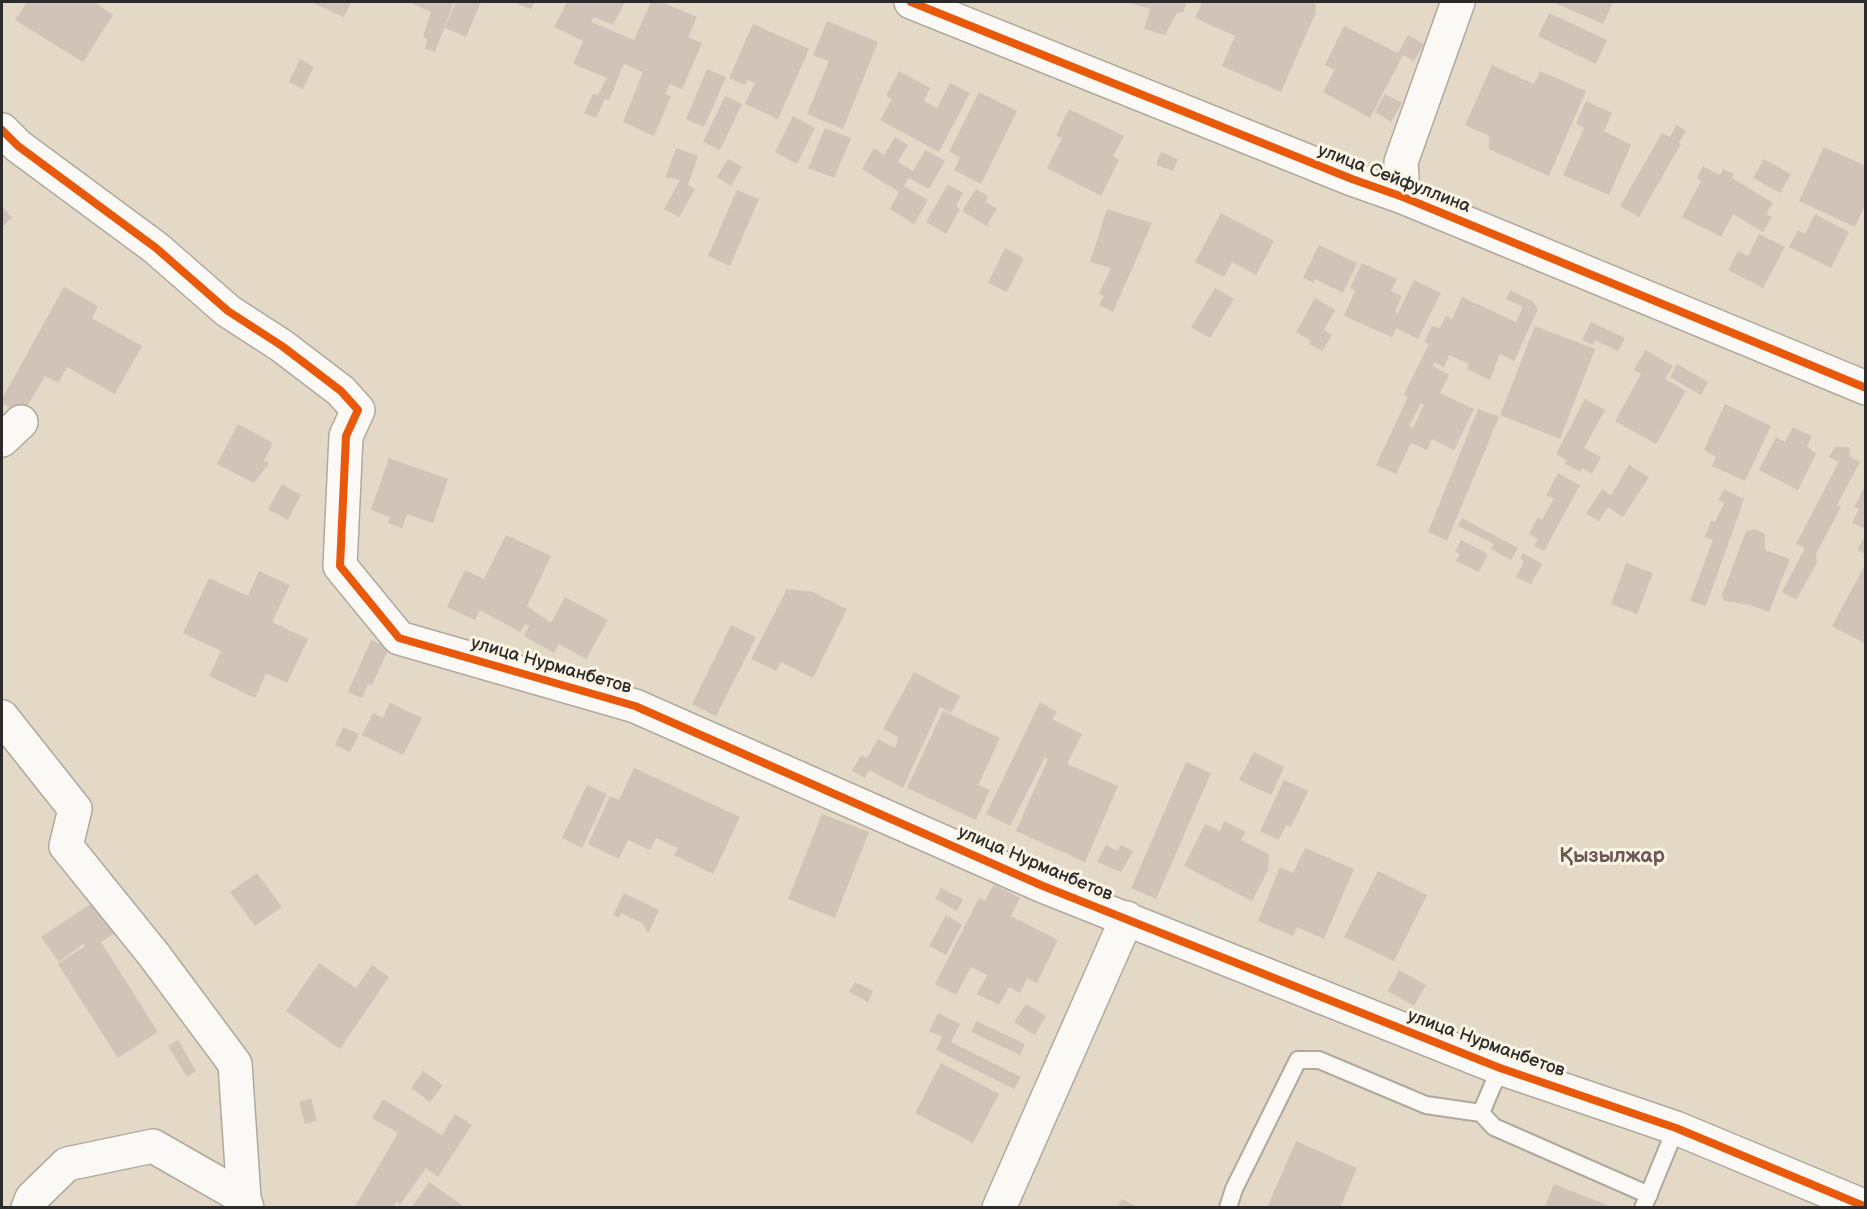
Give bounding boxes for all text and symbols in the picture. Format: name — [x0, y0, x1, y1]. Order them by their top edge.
street label: улица Сейфуллина — [1315, 140, 1473, 218]
street label: улица Нурманбетов — [468, 633, 634, 699]
street label: улица Нурманбетов — [954, 822, 1116, 906]
district label: Қызылжар — [1559, 844, 1665, 870]
street label: улица Нурманбетов — [1404, 1005, 1568, 1083]

